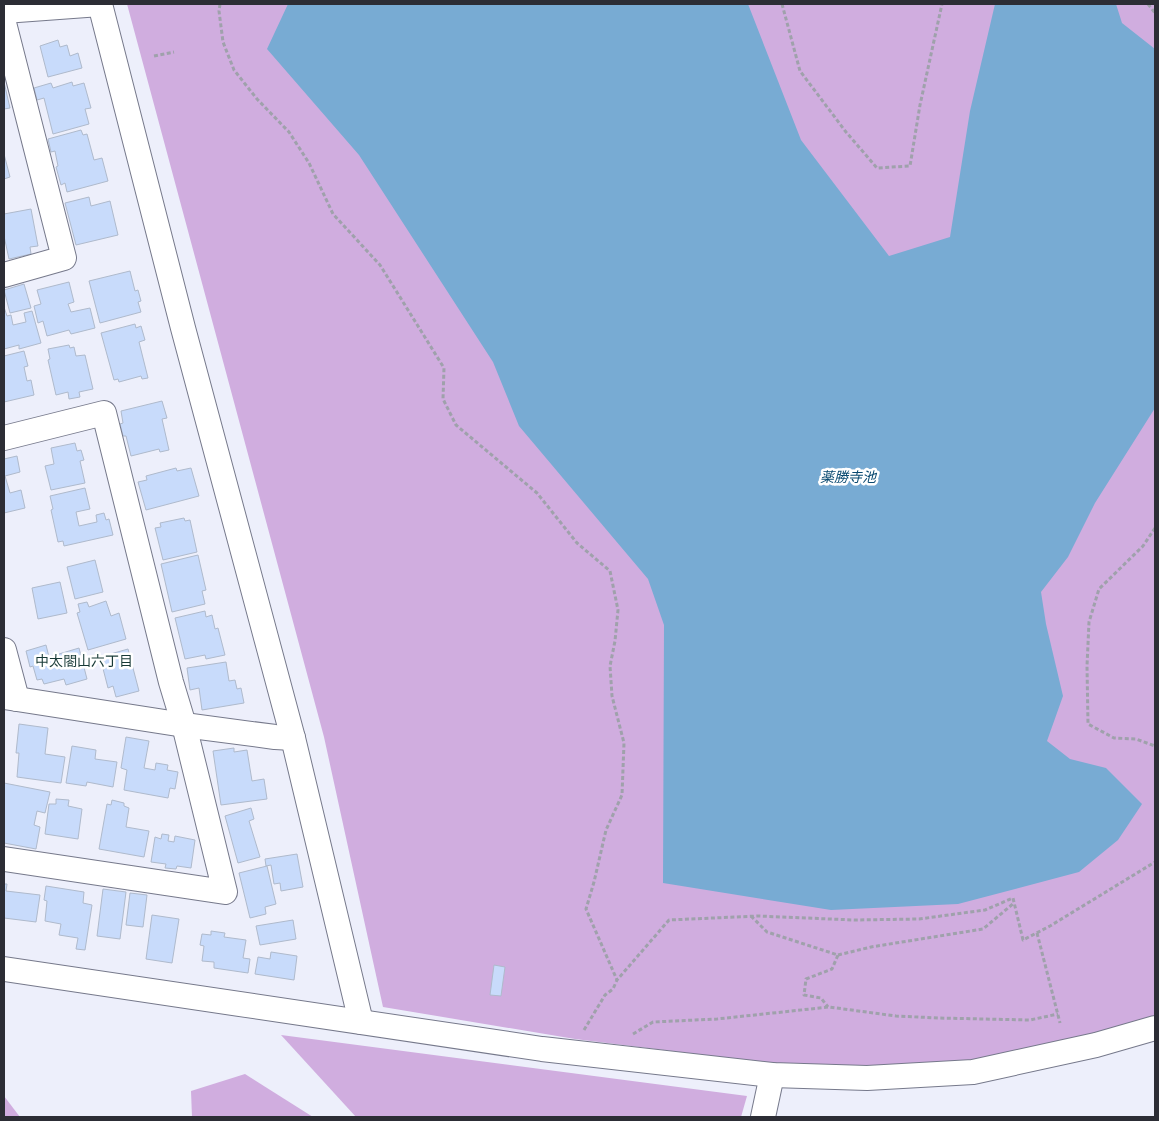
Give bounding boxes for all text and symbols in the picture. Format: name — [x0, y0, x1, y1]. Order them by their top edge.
water label: 薬勝寺池 — [820, 468, 878, 486]
district label: 中太閤山六丁目 — [35, 652, 133, 670]

